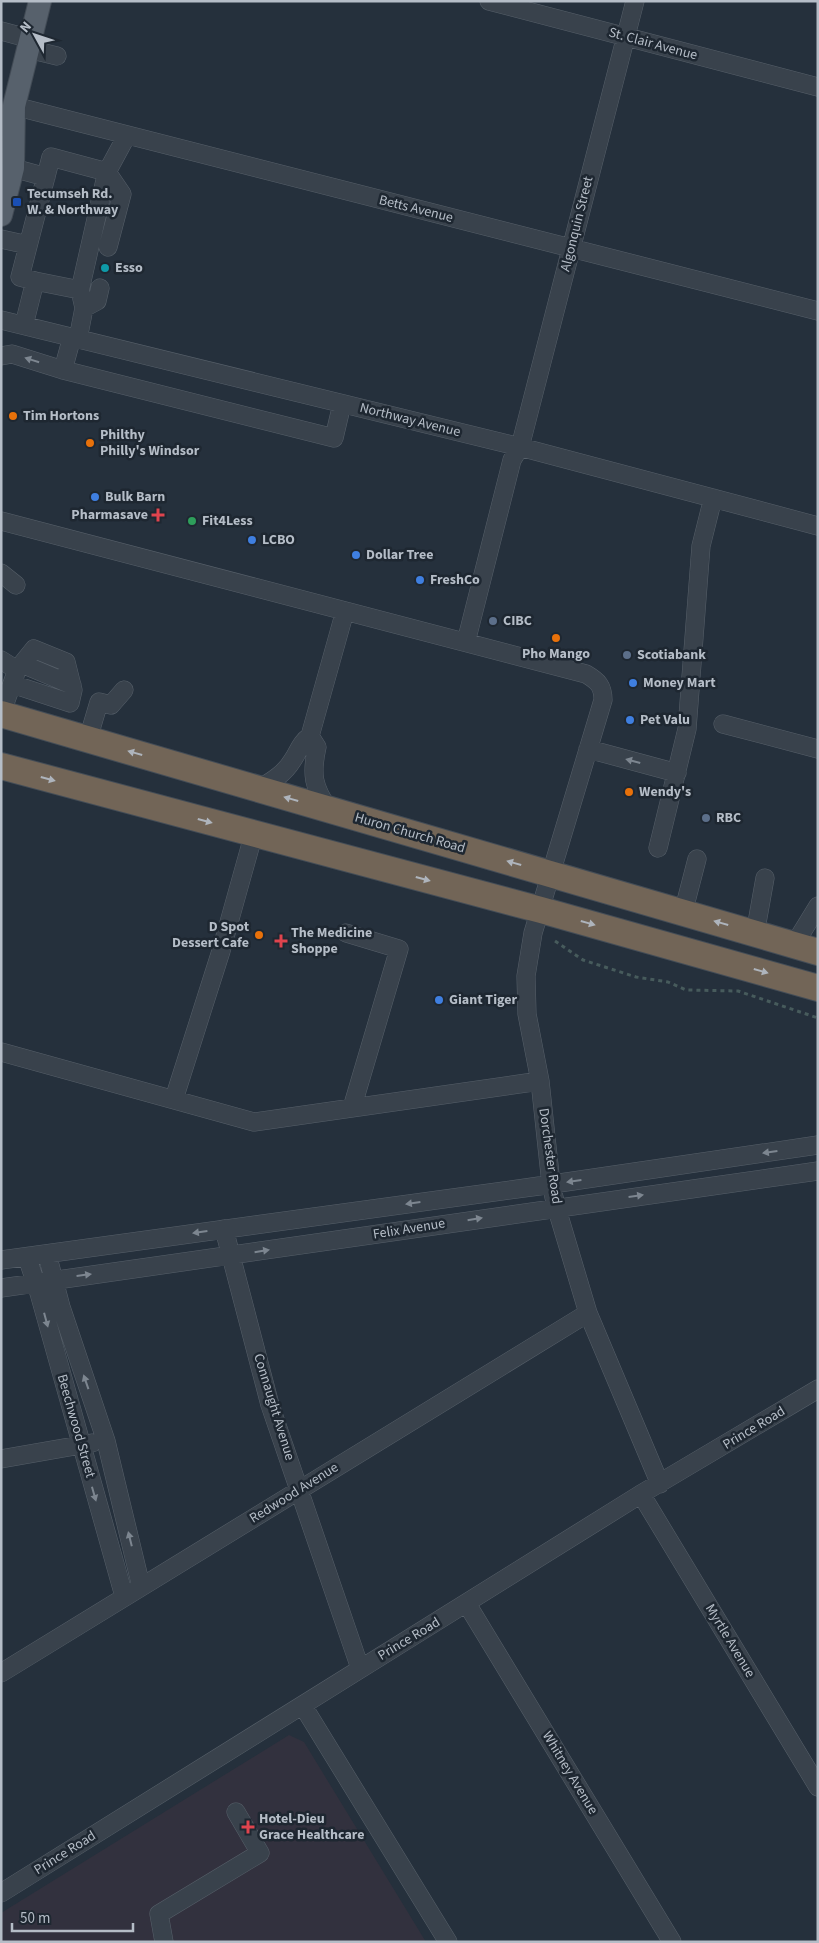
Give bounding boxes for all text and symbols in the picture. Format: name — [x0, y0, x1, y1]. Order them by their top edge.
north arrow — [10, 10, 60, 60]
text: N — [15, 17, 36, 37]
street label: St. Clair Avenue — [606, 23, 700, 65]
street label: Algonquin Street — [555, 174, 599, 274]
place label: Tecumseh Rd. W. & Northway — [27, 184, 119, 220]
street label: Betts Avenue — [377, 190, 455, 228]
marker: Tecumseh Rd. W. & Northway — [11, 196, 23, 208]
place label: Esso — [115, 258, 143, 278]
marker: Esso — [99, 262, 111, 274]
one-way arrow — [25, 356, 40, 364]
street label: Northway Avenue — [357, 398, 463, 442]
place label: Tim Hortons — [23, 406, 99, 426]
marker: Tim Hortons — [7, 410, 19, 422]
place label: Philthy Philly's Windsor — [100, 425, 200, 461]
marker: Philthy Philly's Windsor — [84, 437, 96, 449]
place label: Bulk Barn — [105, 487, 165, 507]
marker: Bulk Barn — [89, 491, 101, 503]
place label: Pharmasave — [71, 505, 148, 525]
marker: Pharmasave — [152, 509, 164, 521]
place label: Fit4Less — [202, 511, 253, 531]
marker: Fit4Less — [186, 515, 198, 527]
place label: LCBO — [262, 530, 295, 550]
marker: LCBO — [246, 534, 258, 546]
place label: Dollar Tree — [366, 545, 434, 565]
marker: Dollar Tree — [350, 549, 362, 561]
place label: FreshCo — [430, 570, 480, 590]
marker: FreshCo — [414, 574, 426, 586]
place label: CIBC — [503, 611, 532, 631]
marker: CIBC — [487, 615, 499, 627]
marker: Pho Mango — [550, 632, 562, 644]
place label: Pho Mango — [522, 644, 590, 664]
place label: Scotiabank — [637, 645, 706, 665]
marker: Scotiabank — [621, 649, 633, 661]
place label: Money Mart — [643, 673, 716, 693]
marker: Money Mart — [627, 677, 639, 689]
place label: Pet Valu — [640, 710, 690, 730]
marker: Pet Valu — [624, 714, 636, 726]
one-way arrow — [127, 749, 142, 757]
one-way arrow — [625, 757, 640, 765]
one-way arrow — [41, 775, 56, 783]
place label: Wendy's — [639, 782, 691, 802]
marker: Wendy's — [623, 786, 635, 798]
one-way arrow — [283, 794, 298, 802]
street label: Huron Church Road — [352, 808, 468, 858]
place label: RBC — [716, 808, 741, 828]
marker: RBC — [700, 812, 712, 824]
one-way arrow — [198, 817, 213, 825]
one-way arrow — [507, 859, 522, 867]
one-way arrow — [416, 875, 431, 883]
place label: D Spot Dessert Cafe — [172, 917, 250, 953]
one-way arrow — [580, 919, 595, 927]
one-way arrow — [713, 919, 728, 927]
place label: The Medicine Shoppe — [291, 923, 372, 959]
marker: D Spot Dessert Cafe — [253, 929, 265, 941]
marker: The Medicine Shoppe — [275, 935, 287, 947]
one-way arrow — [753, 968, 768, 976]
place label: Giant Tiger — [449, 990, 517, 1010]
marker: Giant Tiger — [433, 994, 445, 1006]
street label: Dorchester Road — [533, 1107, 567, 1205]
one-way arrow — [761, 1148, 777, 1156]
one-way arrow — [566, 1177, 582, 1185]
one-way arrow — [628, 1191, 644, 1199]
one-way arrow — [405, 1199, 421, 1207]
street label: Felix Avenue — [371, 1213, 447, 1245]
one-way arrow — [467, 1215, 483, 1223]
one-way arrow — [192, 1229, 208, 1237]
one-way arrow — [255, 1247, 271, 1255]
one-way arrow — [76, 1271, 92, 1279]
one-way arrow — [43, 1313, 51, 1328]
street label: Connaught Avenue — [248, 1351, 300, 1463]
street label: Beechwood Street — [52, 1372, 100, 1480]
one-way arrow — [82, 1374, 90, 1389]
street label: Prince Road — [719, 1401, 789, 1455]
street label: Redwood Avenue — [246, 1458, 342, 1528]
one-way arrow — [91, 1486, 99, 1501]
one-way arrow — [126, 1531, 134, 1546]
street label: Myrtle Avenue — [700, 1600, 760, 1682]
street label: Prince Road — [374, 1612, 444, 1666]
street label: Whitney Avenue — [537, 1728, 603, 1818]
place label: Hotel-Dieu Grace Healthcare — [259, 1809, 364, 1845]
marker: Hotel-Dieu Grace Healthcare — [241, 1820, 255, 1834]
street label: Prince Road — [30, 1826, 100, 1880]
scale bar — [12, 1900, 134, 1932]
text: 50 m — [20, 1908, 50, 1929]

